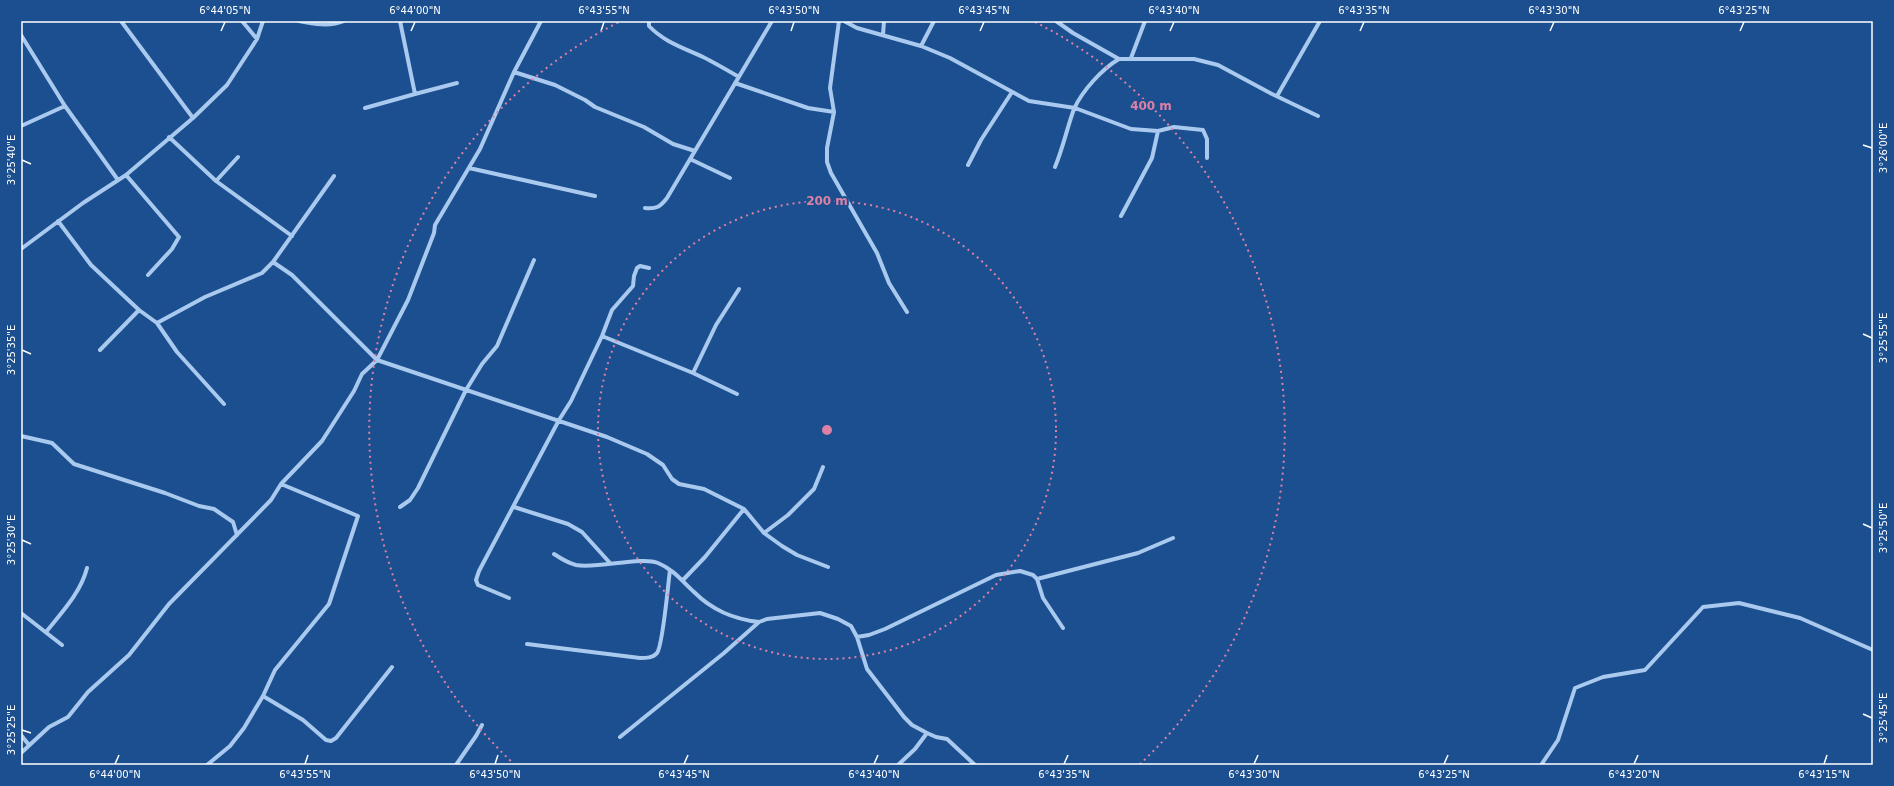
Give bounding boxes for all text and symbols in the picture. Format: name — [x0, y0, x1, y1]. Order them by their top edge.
text: 6°44'05"N — [199, 5, 251, 16]
text: 6°44'00"N — [389, 5, 441, 16]
text: 6°43'55"N — [578, 5, 630, 16]
text: 6°43'50"N — [768, 5, 820, 16]
text: 6°43'45"N — [958, 5, 1010, 16]
text: 6°43'40"N — [1148, 5, 1200, 16]
text: 6°43'35"N — [1338, 5, 1390, 16]
text: 6°43'30"N — [1528, 5, 1580, 16]
text: 6°43'25"N — [1718, 5, 1770, 16]
text: 400 m — [1130, 99, 1172, 113]
text: 3°26'00"E — [1878, 123, 1889, 173]
text: 3°25'40"E — [6, 135, 17, 185]
text: 200 m — [806, 194, 848, 208]
text: 3°25'55"E — [1878, 313, 1889, 363]
text: 3°25'35"E — [6, 325, 17, 375]
centre of rings — [820, 423, 834, 437]
text: 3°25'50"E — [1878, 503, 1889, 553]
text: 3°25'30"E — [6, 515, 17, 565]
text: 3°25'45"E — [1878, 693, 1889, 743]
text: 3°25'25"E — [6, 705, 17, 755]
text: 6°44'00"N — [89, 769, 141, 780]
text: 6°43'55"N — [279, 769, 331, 780]
text: 6°43'50"N — [469, 769, 521, 780]
text: 6°43'45"N — [658, 769, 710, 780]
text: 6°43'40"N — [848, 769, 900, 780]
text: 6°43'35"N — [1038, 769, 1090, 780]
text: 6°43'30"N — [1228, 769, 1280, 780]
text: 6°43'25"N — [1418, 769, 1470, 780]
text: 6°43'20"N — [1608, 769, 1660, 780]
text: 6°43'15"N — [1798, 769, 1850, 780]

